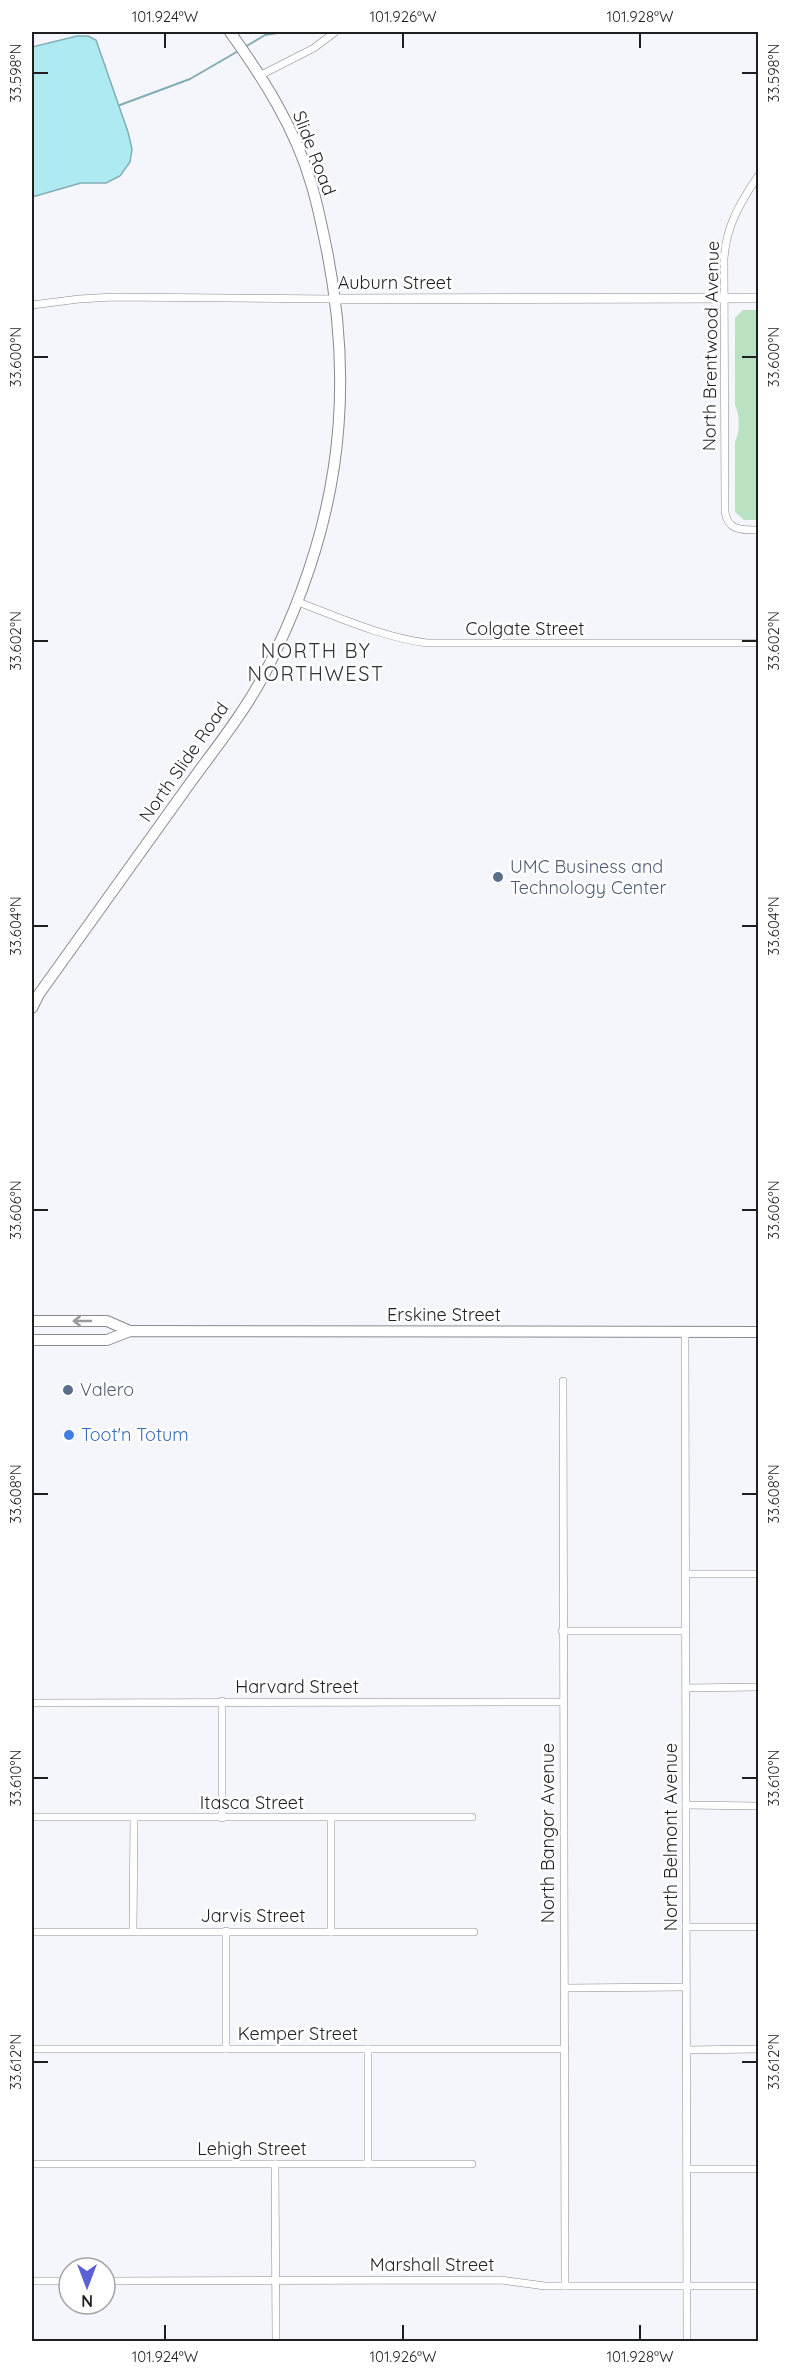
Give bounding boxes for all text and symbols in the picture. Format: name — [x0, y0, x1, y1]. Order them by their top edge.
text: 101.924°W — [132, 7, 199, 26]
text: 101.926°W — [370, 7, 437, 26]
text: 101.928°W — [607, 7, 674, 26]
text: 33.598°N — [6, 44, 25, 102]
text: 33.598°N — [764, 44, 783, 102]
street label: Slide Road — [288, 107, 341, 198]
street label: North Brentwood Avenue — [697, 241, 724, 451]
street label: Auburn Street — [338, 271, 452, 294]
text: 33.600°N — [6, 327, 25, 387]
text: 33.600°N — [764, 327, 783, 387]
text: 33.602°N — [6, 611, 25, 671]
text: 33.602°N — [764, 611, 783, 671]
street label: Colgate Street — [466, 617, 584, 640]
district label: NORTH BY NORTHWEST — [248, 638, 384, 686]
street label: North Slide Road — [134, 697, 233, 826]
place label: UMC Business and Technology Center — [510, 855, 666, 899]
marker: UMC Business and Technology Center — [491, 870, 505, 884]
text: 33.604°N — [6, 896, 25, 956]
text: 33.604°N — [764, 896, 783, 956]
text: 33.606°N — [6, 1180, 25, 1240]
text: 33.606°N — [764, 1180, 783, 1240]
street label: Erskine Street — [387, 1303, 501, 1326]
one-way arrow — [72, 1315, 92, 1327]
place label: Valero — [80, 1378, 134, 1401]
marker: Valero — [61, 1383, 75, 1397]
place label: Toot'n Totum — [81, 1423, 189, 1446]
marker: Toot'n Totum — [62, 1428, 76, 1442]
text: 33.608°N — [6, 1464, 25, 1524]
text: 33.608°N — [764, 1464, 783, 1524]
street label: Harvard Street — [235, 1675, 359, 1698]
street label: North Bangor Avenue — [536, 1743, 559, 1923]
street label: North Belmont Avenue — [659, 1743, 682, 1931]
text: 33.610°N — [6, 1750, 25, 1806]
text: 33.610°N — [764, 1750, 783, 1806]
street label: Itasca Street — [200, 1791, 304, 1814]
street label: Jarvis Street — [201, 1904, 305, 1927]
street label: Kemper Street — [238, 2022, 358, 2045]
text: 33.612°N — [6, 2034, 25, 2090]
text: 33.612°N — [764, 2034, 783, 2090]
street label: Lehigh Street — [197, 2137, 307, 2160]
street label: Marshall Street — [370, 2253, 494, 2276]
north arrow — [57, 2256, 117, 2316]
text: N — [81, 2291, 93, 2311]
text: 101.924°W — [132, 2347, 199, 2366]
text: 101.926°W — [370, 2347, 437, 2366]
text: 101.928°W — [607, 2347, 674, 2366]

